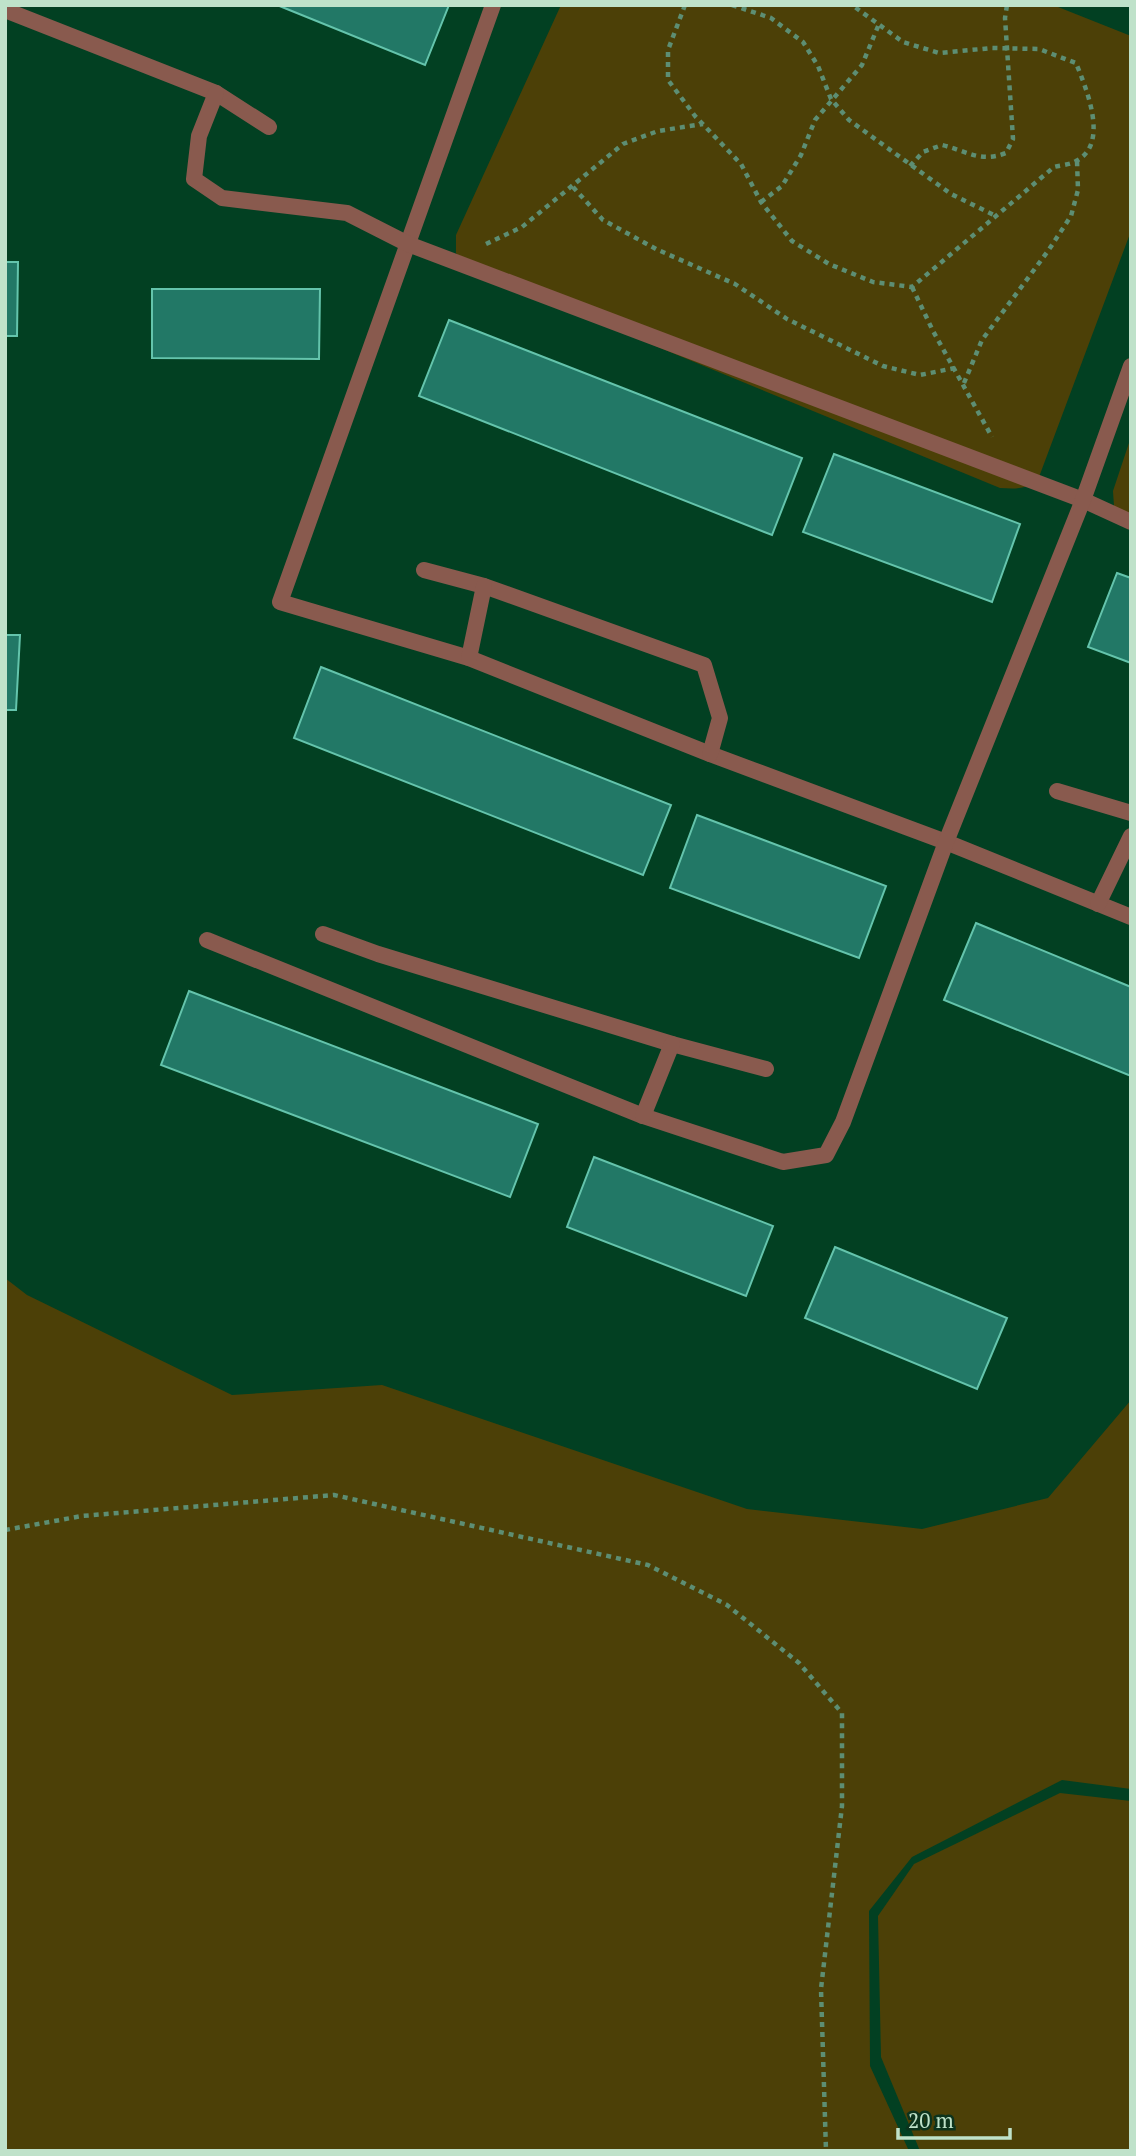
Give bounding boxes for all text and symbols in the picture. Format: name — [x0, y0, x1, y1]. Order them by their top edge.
scale bar — [898, 2096, 1010, 2140]
text: 20 m — [908, 2106, 954, 2134]

